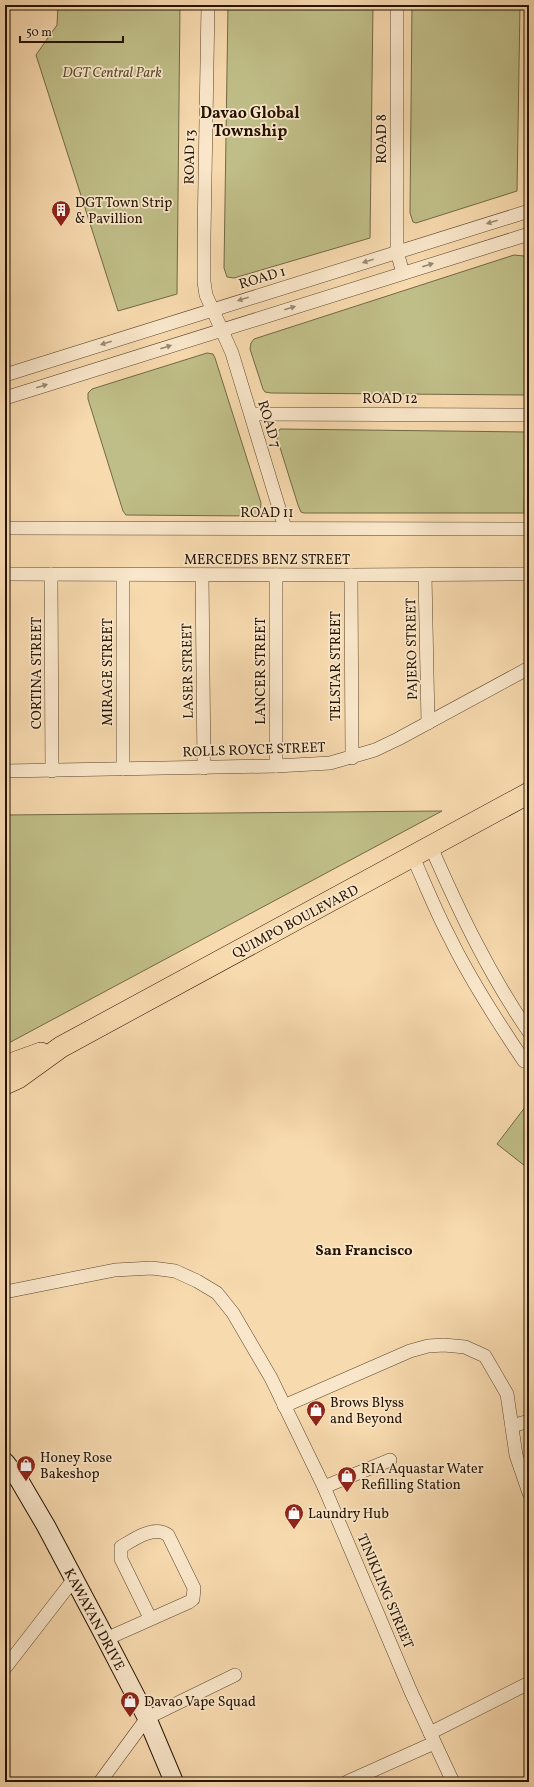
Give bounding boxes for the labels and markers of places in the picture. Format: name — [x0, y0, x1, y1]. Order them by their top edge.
place label: DGT Town Strip & Pavillion — [75, 194, 172, 229]
building icon: DGT Town Strip & Pavillion — [50, 199, 72, 227]
place label: Brows Blyss and Beyond — [330, 1394, 404, 1429]
shop icon: Brows Blyss and Beyond — [305, 1399, 327, 1427]
place label: Honey Rose Bakeshop — [40, 1449, 113, 1484]
shop icon: Honey Rose Bakeshop — [15, 1454, 37, 1482]
place label: RIA Aquastar Water Refilling Station — [361, 1460, 484, 1495]
shop icon: RIA Aquastar Water Refilling Station — [336, 1465, 358, 1493]
shop icon: Laundry Hub — [283, 1502, 305, 1530]
place label: Laundry Hub — [308, 1505, 389, 1524]
shop icon: Davao Vape Squad — [119, 1690, 141, 1718]
place label: Davao Vape Squad — [144, 1693, 256, 1712]

